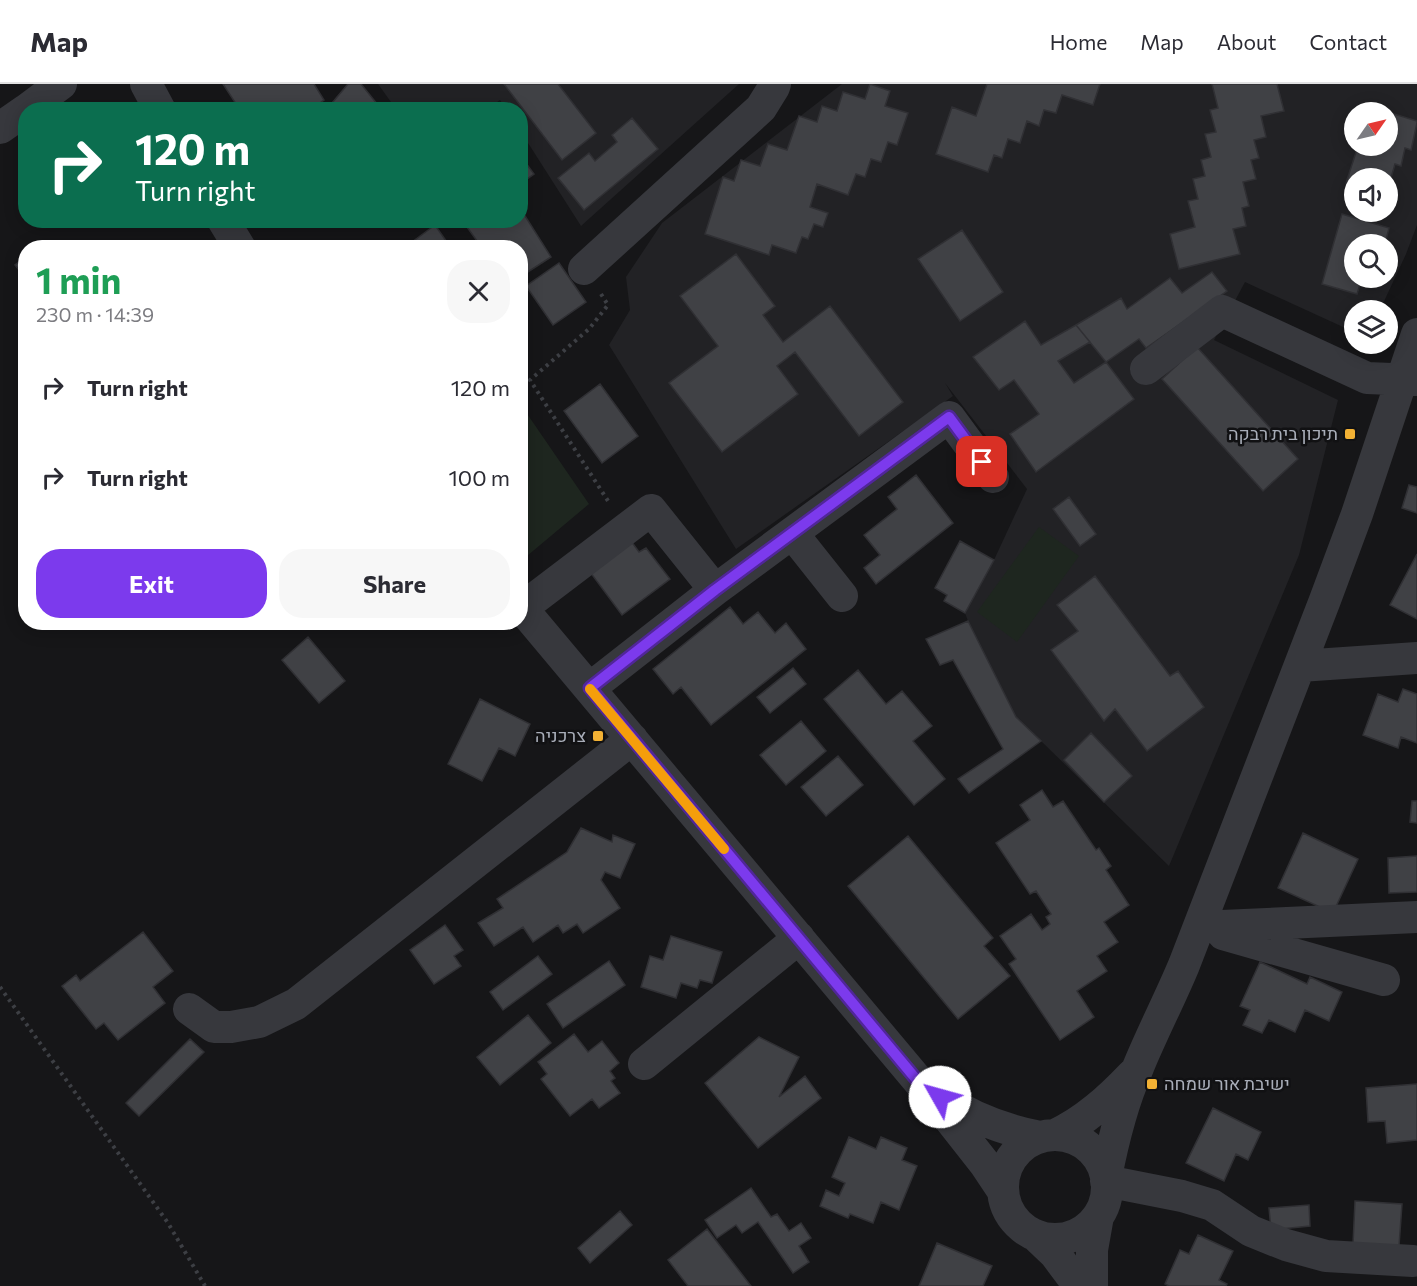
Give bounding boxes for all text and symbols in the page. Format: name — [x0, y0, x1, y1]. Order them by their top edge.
text: Map — [30, 24, 88, 58]
text: Home — [1050, 29, 1107, 54]
text: Map — [1140, 29, 1184, 54]
text: About — [1217, 29, 1276, 54]
text: Contact — [1309, 29, 1387, 54]
north arrow — [1344, 102, 1398, 156]
map controls — [1344, 102, 1398, 354]
text: 120 m — [135, 122, 250, 174]
icon: right — [36, 126, 114, 204]
button: sound — [1344, 168, 1398, 222]
text: Turn right — [135, 174, 255, 207]
button: search — [1344, 234, 1398, 288]
text: 1 min — [36, 257, 121, 301]
button: close — [447, 260, 510, 323]
button: layers — [1344, 300, 1398, 354]
text: 230 m · 14:39 — [36, 302, 154, 326]
icon: right — [36, 371, 69, 404]
text: Turn right — [87, 374, 188, 401]
text: 120 m — [451, 374, 510, 401]
place label: תיכון בית רבקה — [1228, 422, 1338, 444]
marker: תיכון בית רבקה — [1343, 427, 1357, 441]
pin — [956, 436, 1007, 487]
icon: arrive — [965, 445, 998, 478]
icon: right — [36, 461, 69, 494]
text: Turn right — [87, 464, 188, 491]
text: 100 m — [448, 464, 510, 491]
button: Exit — [36, 549, 267, 618]
button: Share — [279, 549, 510, 618]
place label: צרכניה — [535, 724, 586, 746]
marker: צרכניה — [591, 729, 605, 743]
position arrow — [908, 1065, 972, 1129]
place label: ישיבת אור שמחה — [1164, 1072, 1290, 1094]
marker: ישיבת אור שמחה — [1145, 1077, 1159, 1091]

